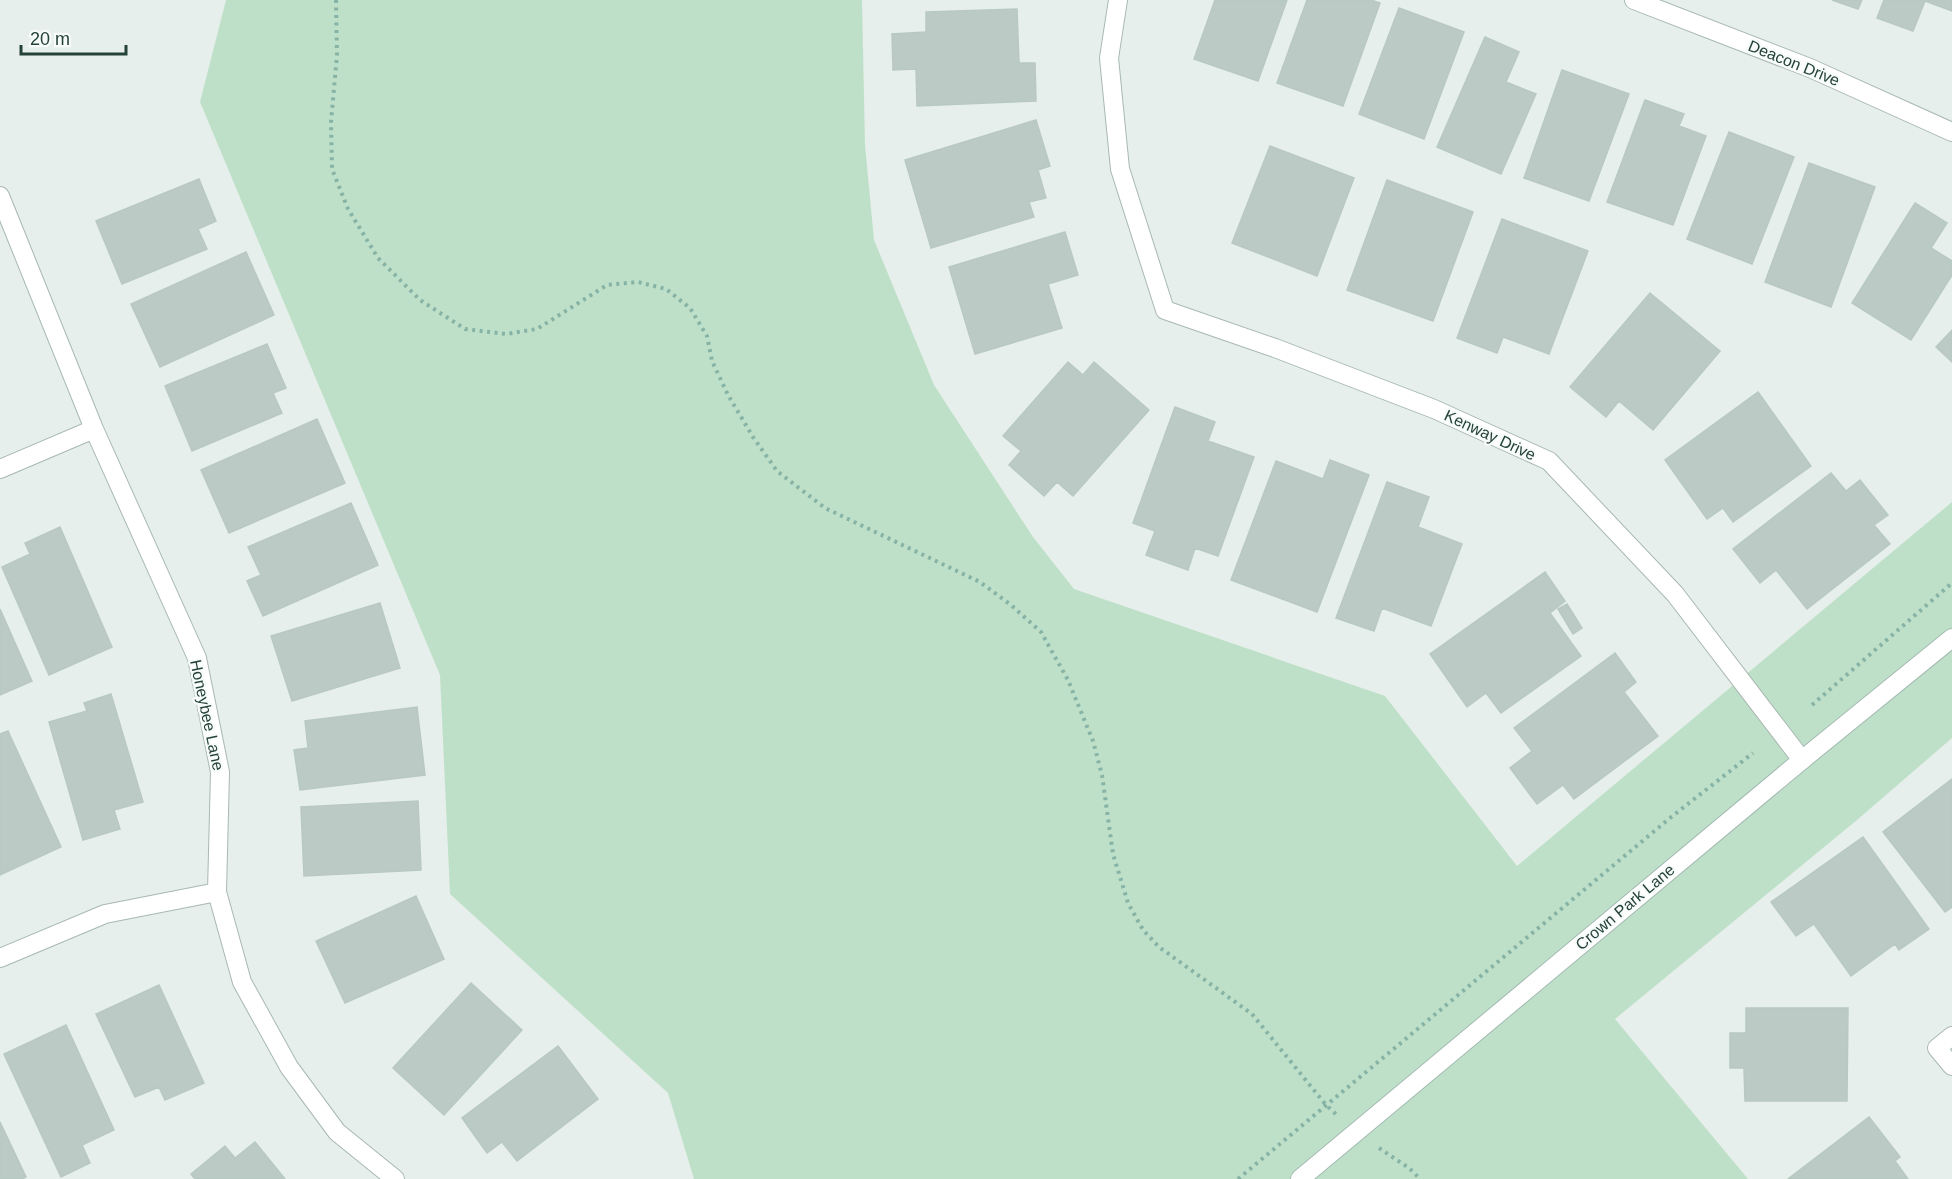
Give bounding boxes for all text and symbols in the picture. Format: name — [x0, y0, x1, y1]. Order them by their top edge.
scale bar — [21, 18, 126, 56]
text: 20 m — [30, 29, 70, 49]
street label: Deacon Drive — [1746, 37, 1842, 89]
street label: Kenway Drive — [1442, 406, 1538, 464]
street label: Honeybee Lane — [187, 658, 227, 772]
street label: Crown Park Lane — [1572, 861, 1678, 953]

